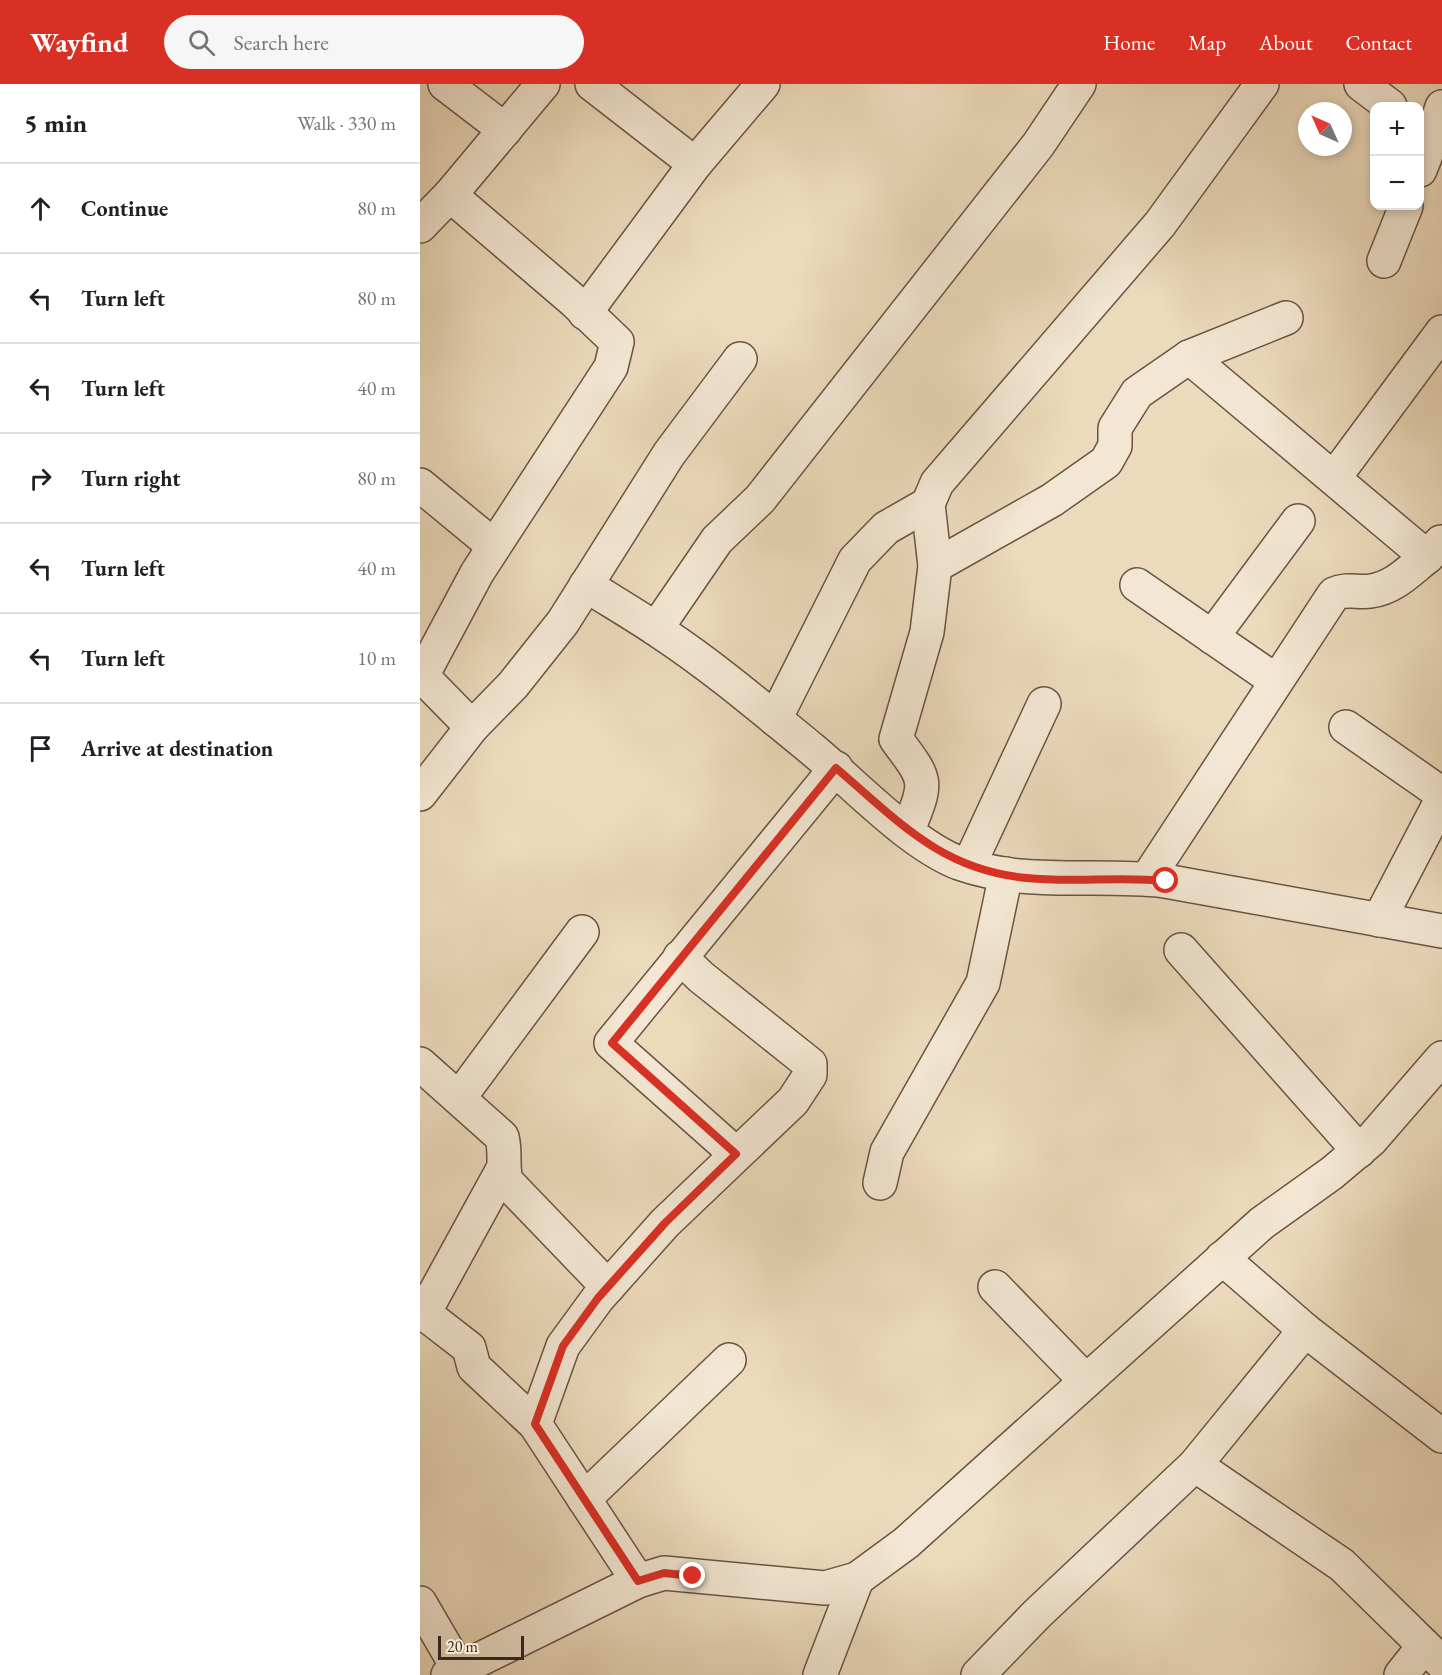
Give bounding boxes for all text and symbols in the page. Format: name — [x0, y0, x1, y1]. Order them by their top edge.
search box — [164, 15, 584, 69]
text: Wayfind — [30, 24, 128, 60]
icon: search — [185, 26, 218, 59]
text: Search here — [233, 28, 329, 57]
text: Home — [1103, 29, 1155, 56]
text: Map — [1188, 29, 1226, 56]
text: About — [1259, 29, 1312, 56]
text: Contact — [1345, 29, 1412, 56]
north arrow — [1298, 102, 1352, 156]
map controls — [1370, 102, 1424, 210]
button: + — [1370, 102, 1424, 156]
text: 5 min — [24, 106, 87, 140]
text: Walk · 330 m — [297, 110, 396, 136]
button: − — [1370, 156, 1424, 210]
icon: ahead — [24, 192, 57, 225]
text: Continue — [81, 194, 168, 223]
text: 80 m — [357, 195, 396, 221]
icon: left — [24, 282, 57, 315]
text: Turn left — [81, 284, 165, 313]
text: 80 m — [357, 285, 396, 311]
icon: left — [24, 372, 57, 405]
text: Turn left — [81, 374, 165, 403]
text: 40 m — [357, 375, 396, 401]
icon: right — [24, 462, 57, 495]
text: Turn right — [81, 464, 180, 493]
text: 80 m — [357, 465, 396, 491]
icon: left — [24, 552, 57, 585]
text: Turn left — [81, 554, 165, 583]
text: 40 m — [357, 555, 396, 581]
icon: left — [24, 642, 57, 675]
text: Turn left — [81, 644, 165, 673]
text: 10 m — [357, 645, 396, 671]
icon: arrive — [24, 732, 57, 765]
text: Arrive at destination — [81, 734, 273, 763]
route start — [1152, 867, 1178, 893]
route end — [679, 1562, 705, 1588]
scale bar — [438, 1633, 524, 1660]
text: 20 m — [447, 1636, 478, 1657]

